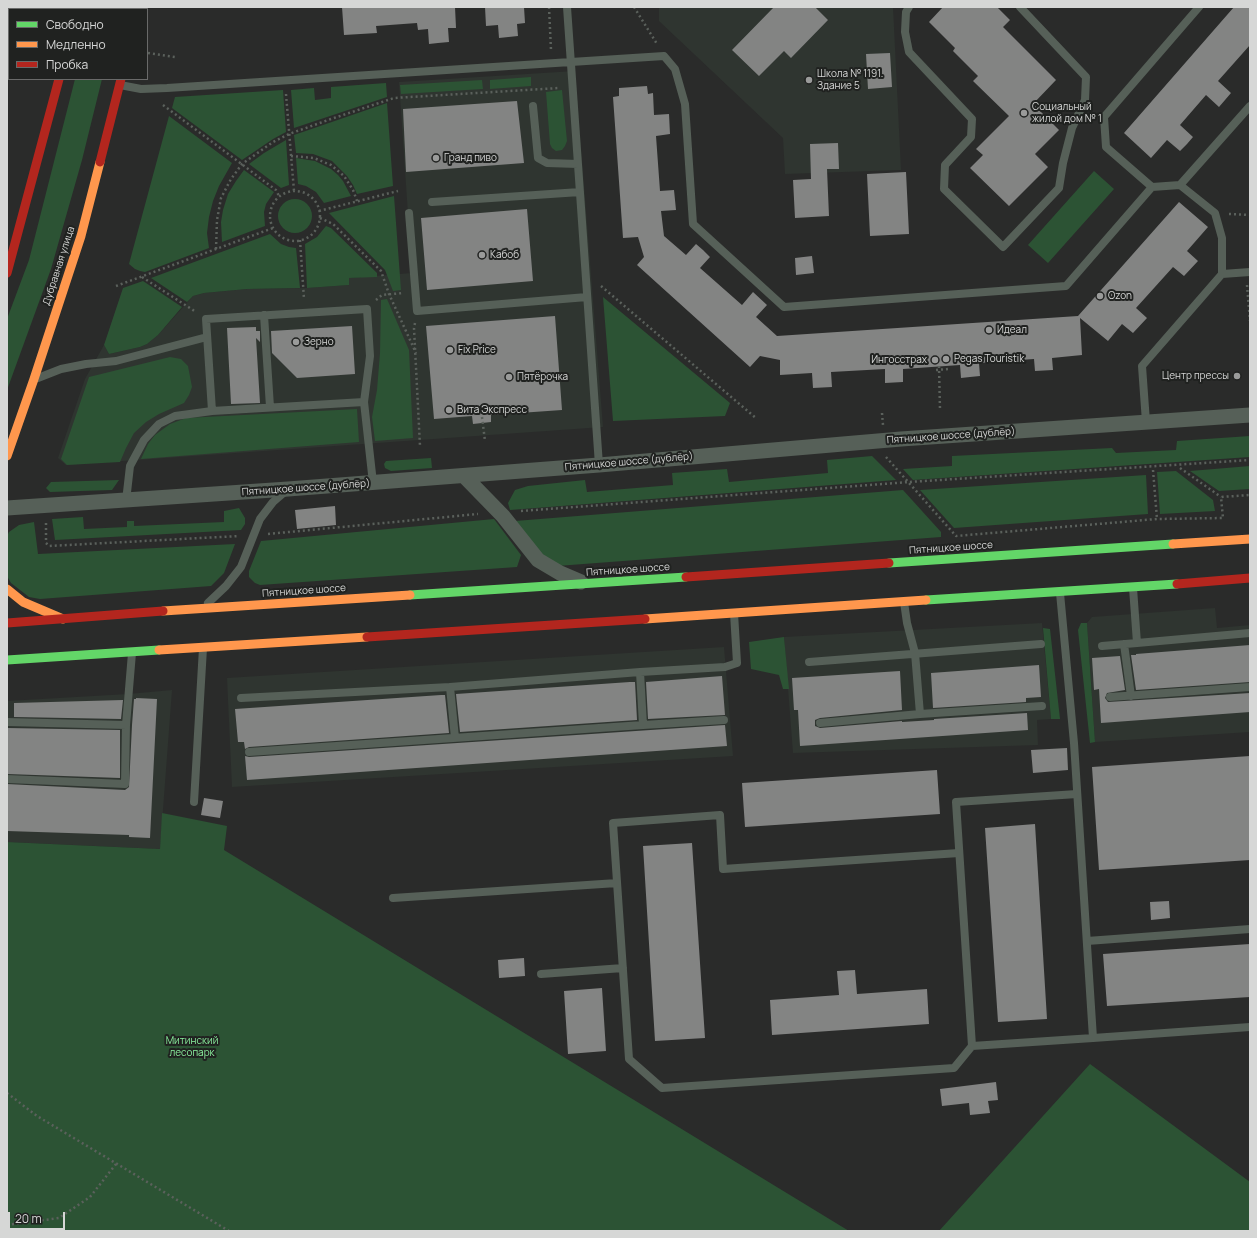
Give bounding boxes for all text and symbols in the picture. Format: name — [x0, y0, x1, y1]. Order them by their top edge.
legend — [8, 8, 148, 80]
text: Свободно — [46, 16, 104, 33]
text: Медленно — [46, 36, 106, 53]
text: Пробка — [46, 56, 88, 73]
place label: Школа № 1191. Здание 5 — [817, 68, 883, 92]
marker: Школа № 1191. Здание 5 — [804, 75, 814, 85]
place label: Социальный жилой дом № 1 — [1032, 101, 1102, 124]
marker: Социальный жилой дом № 1 — [1019, 108, 1029, 118]
place label: Гранд пиво — [444, 152, 497, 164]
marker: Гранд пиво — [431, 153, 441, 163]
street label: Дубравная улица — [41, 225, 77, 307]
place label: Кабоб — [490, 249, 519, 261]
marker: Кабоб — [477, 250, 487, 260]
place label: Ozon — [1108, 290, 1132, 302]
marker: Ozon — [1095, 291, 1105, 301]
place label: Идеал — [997, 324, 1027, 336]
marker: Идеал — [984, 325, 994, 335]
place label: Зерно — [304, 336, 334, 348]
marker: Зерно — [291, 337, 301, 347]
place label: Fix Price — [458, 344, 496, 356]
marker: Fix Price — [445, 345, 455, 355]
place label: Pegas Touristik — [954, 353, 1024, 365]
place label: Ингосстрах — [871, 354, 927, 366]
marker: Pegas Touristik — [941, 354, 951, 364]
marker: Ингосстрах — [930, 355, 940, 365]
place label: Центр прессы — [1162, 370, 1229, 382]
place label: Пятёрочка — [517, 371, 568, 383]
marker: Центр прессы — [1232, 371, 1242, 381]
marker: Пятёрочка — [504, 372, 514, 382]
place label: Вита Экспресс — [457, 404, 527, 416]
marker: Вита Экспресс — [444, 405, 454, 415]
street label: Пятницкое шоссе (дублёр) — [886, 426, 1016, 446]
street label: Пятницкое шоссе (дублёр) — [564, 450, 694, 474]
street label: Пятницкое шоссе (дублёр) — [241, 478, 371, 498]
street label: Пятницкое шоссе — [909, 539, 993, 557]
street label: Пятницкое шоссе — [586, 561, 670, 579]
street label: Пятницкое шоссе — [262, 582, 346, 600]
park label: Митинский лесопарк — [166, 1035, 218, 1058]
scale bar — [10, 1204, 67, 1230]
text: 20 m — [15, 1210, 42, 1227]

